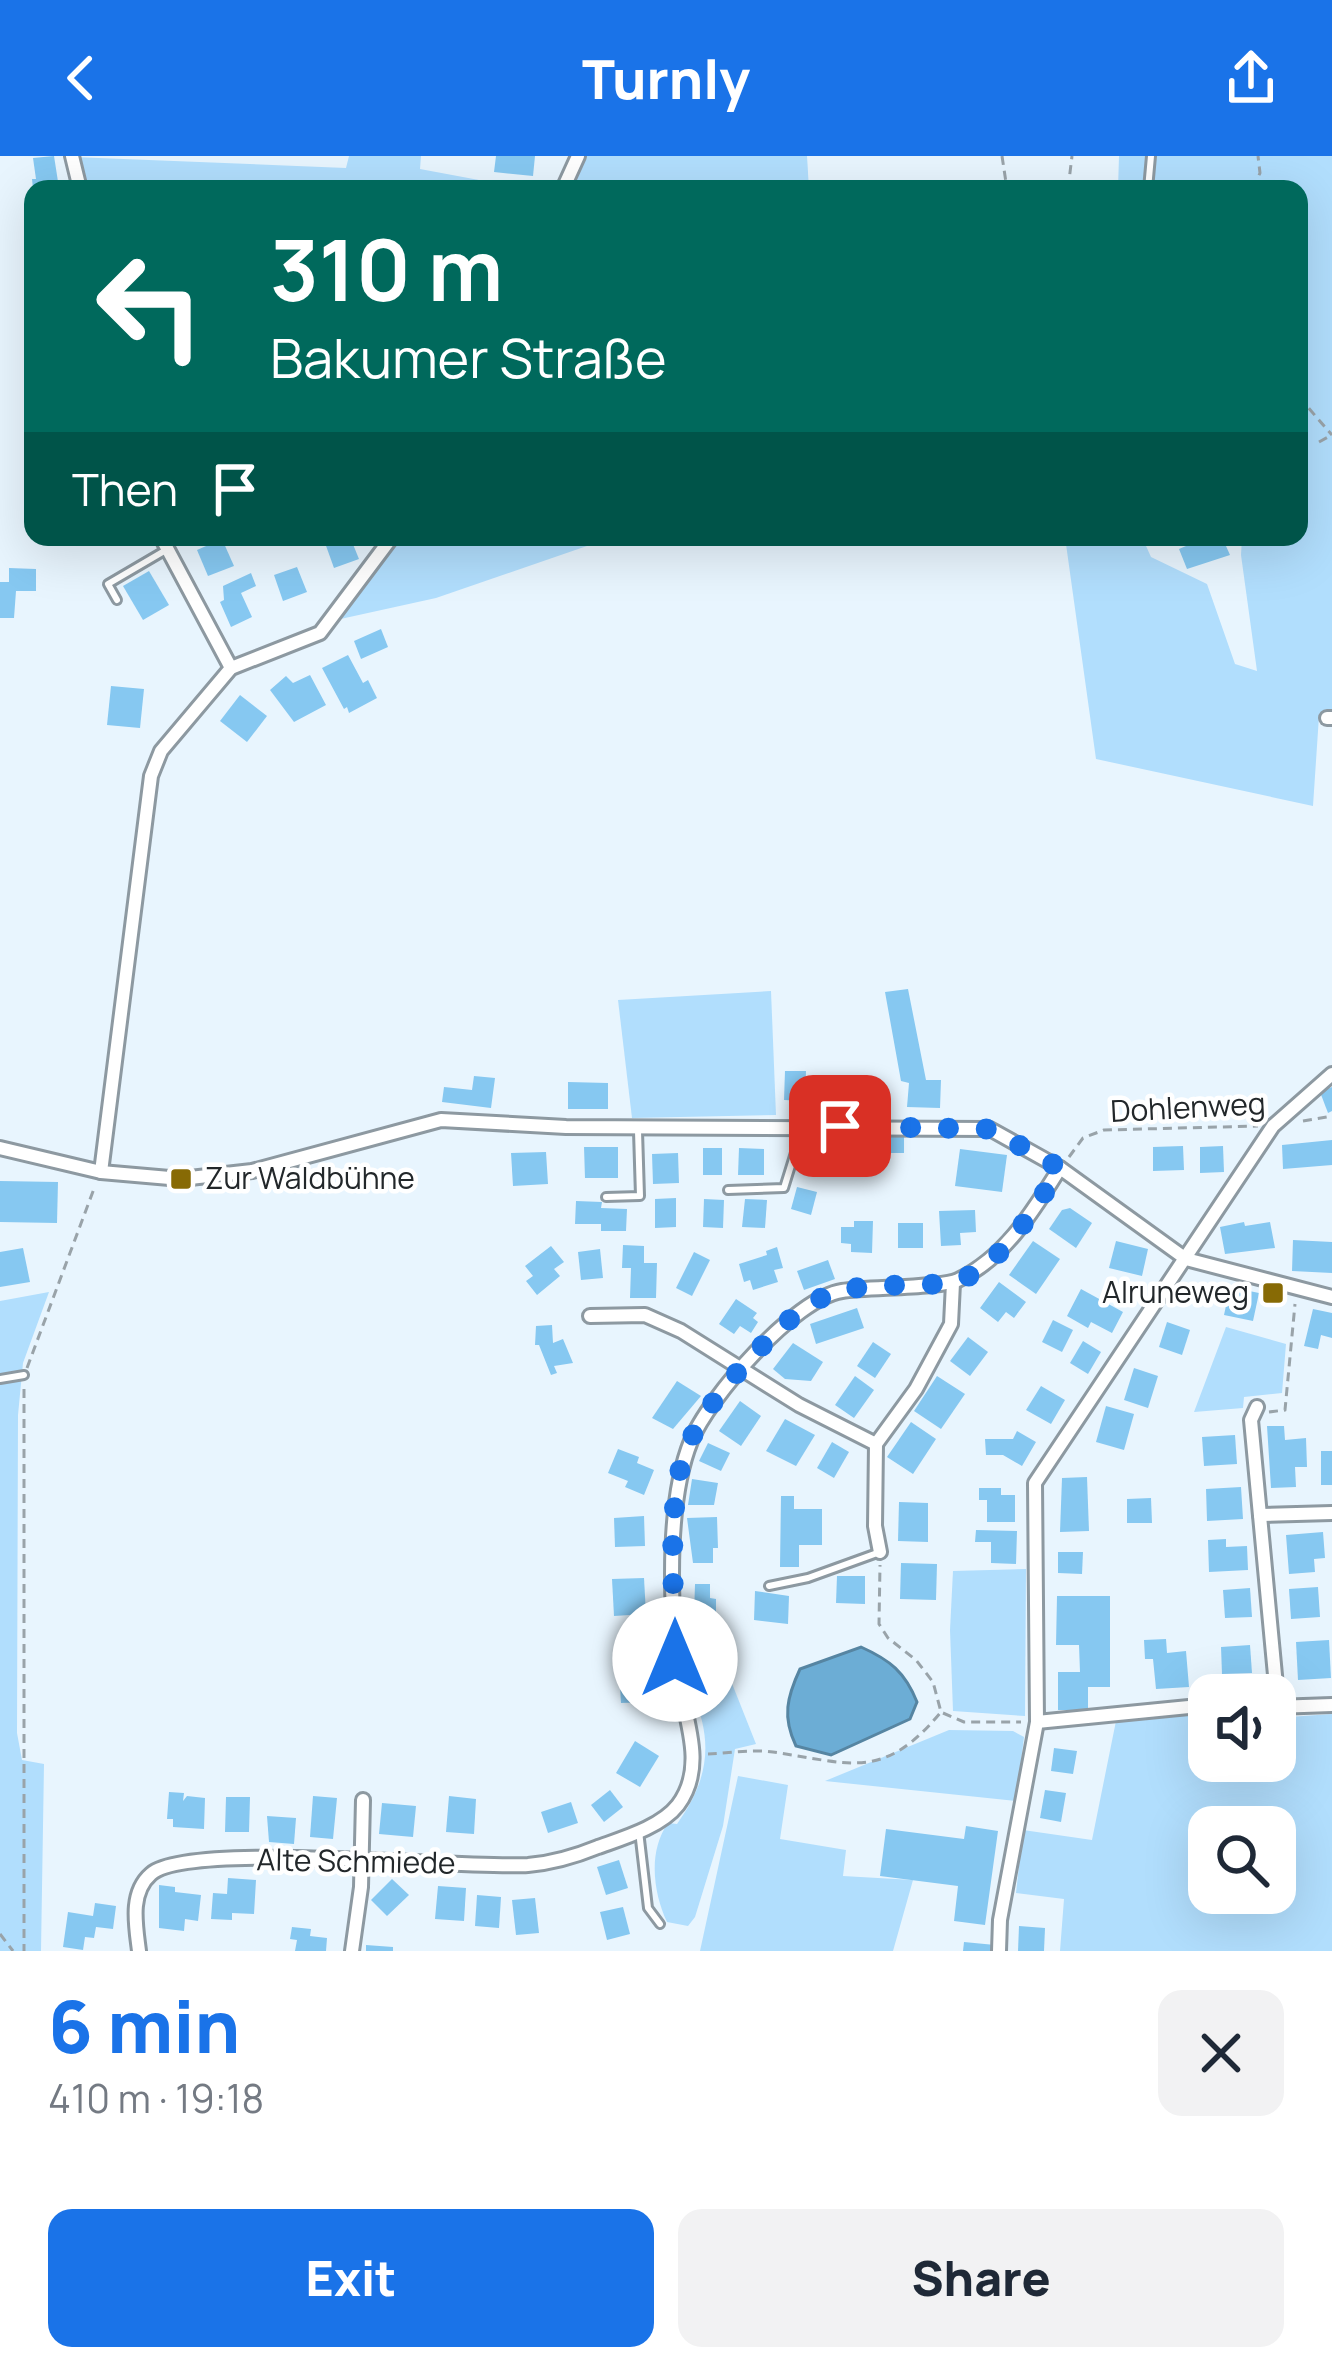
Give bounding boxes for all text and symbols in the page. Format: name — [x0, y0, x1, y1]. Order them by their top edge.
text: Turnly — [582, 41, 750, 115]
icon: back — [48, 45, 114, 111]
icon: share — [1218, 45, 1284, 111]
text: 310 m — [270, 211, 503, 326]
icon: left — [72, 228, 228, 384]
text: Bakumer Straße — [270, 320, 667, 394]
icon: arrive — [202, 456, 268, 522]
text: Then — [72, 458, 178, 520]
pin — [789, 1075, 891, 1177]
street label: Dohlenweg — [1109, 1082, 1267, 1131]
icon: arrive — [807, 1093, 873, 1159]
place label: Zur Waldbühne — [205, 1157, 415, 1198]
marker: Zur Waldbühne — [168, 1166, 194, 1192]
place label: Alruneweg — [1102, 1271, 1249, 1312]
marker: Alruneweg — [1260, 1280, 1286, 1306]
position arrow — [612, 1596, 738, 1722]
map controls — [1188, 1674, 1296, 1914]
button: sound — [1188, 1674, 1296, 1782]
button: search — [1188, 1806, 1296, 1914]
street label: Alte Schmiede — [256, 1838, 456, 1883]
text: 6 min — [48, 1976, 240, 2075]
button: close — [1158, 1990, 1284, 2116]
text: 410 m · 19:18 — [48, 2071, 264, 2125]
button: Exit — [48, 2209, 654, 2347]
button: Share — [678, 2209, 1284, 2347]

